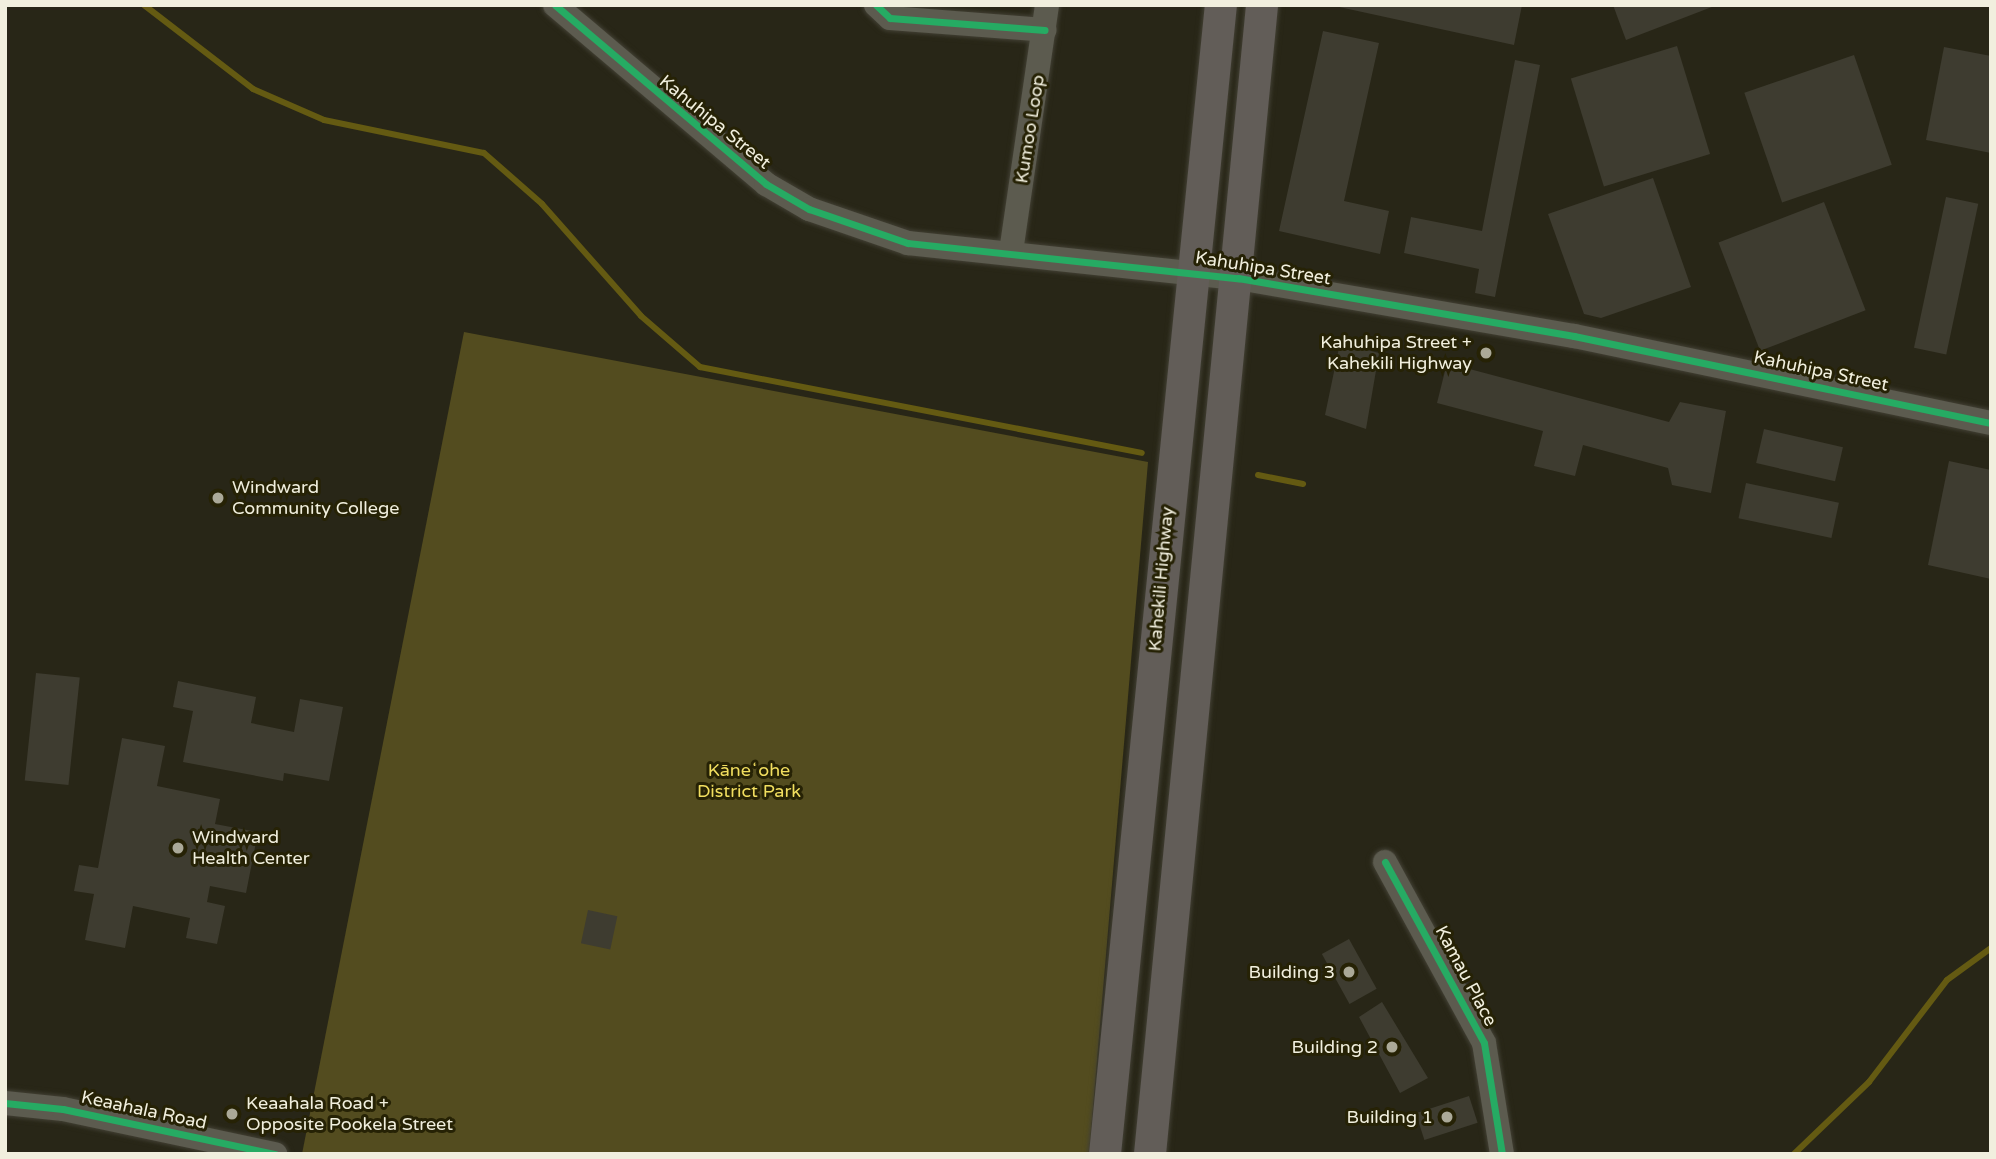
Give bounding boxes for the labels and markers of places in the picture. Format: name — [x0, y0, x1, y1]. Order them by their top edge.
place label: Kahuhipa Street + Kahekili Highway — [1320, 332, 1472, 374]
marker: Kahuhipa Street + Kahekili Highway — [1478, 345, 1494, 361]
place label: Windward Community College — [232, 477, 400, 520]
marker: Windward Community College — [210, 490, 226, 506]
place label: Windward Health Center — [192, 827, 310, 870]
marker: Windward Health Center — [170, 840, 186, 856]
place label: Building 3 — [1249, 961, 1335, 983]
marker: Building 3 — [1341, 964, 1357, 980]
place label: Building 2 — [1292, 1036, 1378, 1058]
marker: Building 2 — [1384, 1039, 1400, 1055]
place label: Keaahala Road + Opposite Pookela Street — [246, 1093, 453, 1136]
marker: Keaahala Road + Opposite Pookela Street — [224, 1106, 240, 1122]
place label: Building 1 — [1347, 1106, 1433, 1128]
marker: Building 1 — [1439, 1109, 1455, 1125]

